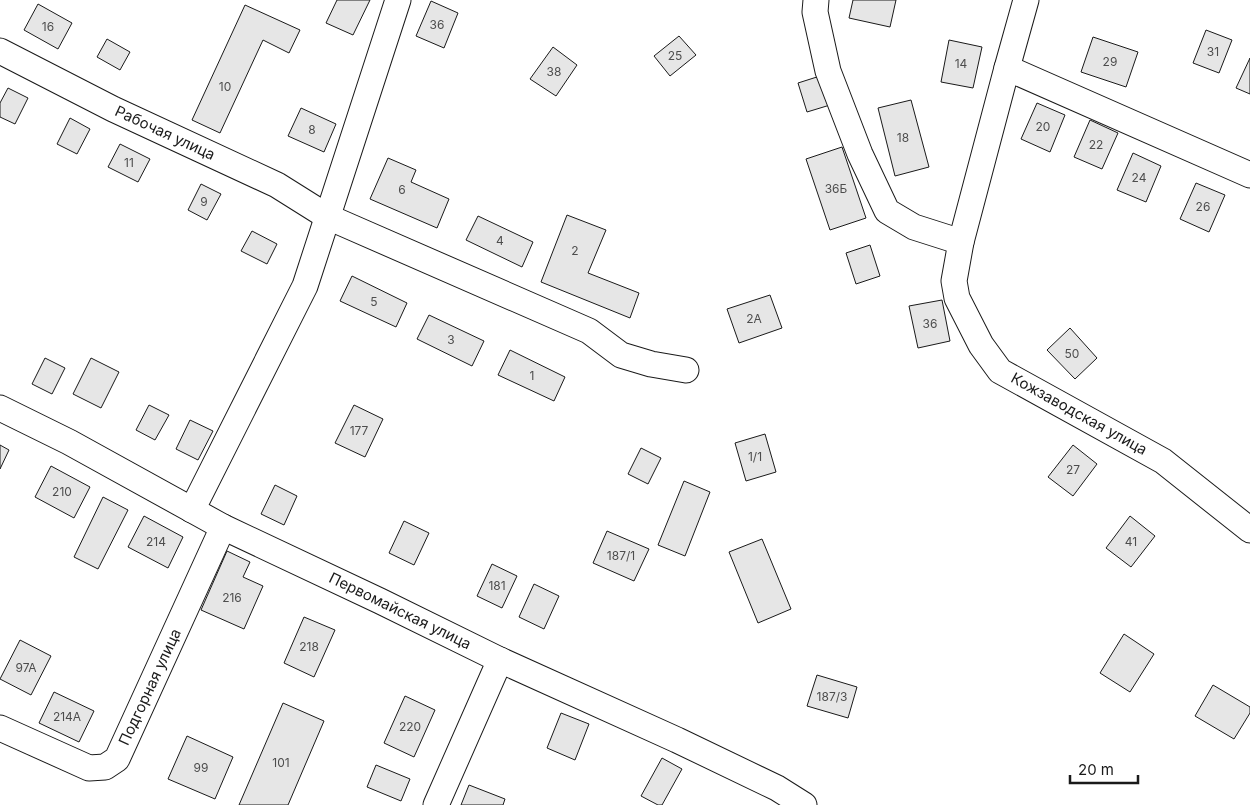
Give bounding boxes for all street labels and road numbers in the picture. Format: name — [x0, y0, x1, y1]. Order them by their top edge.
street label: Рабочая улица — [112, 101, 218, 164]
street label: Кожзаводская улица — [1008, 368, 1151, 459]
street label: Первомайская улица — [326, 568, 474, 653]
street label: Подгорная улица — [114, 625, 185, 748]

